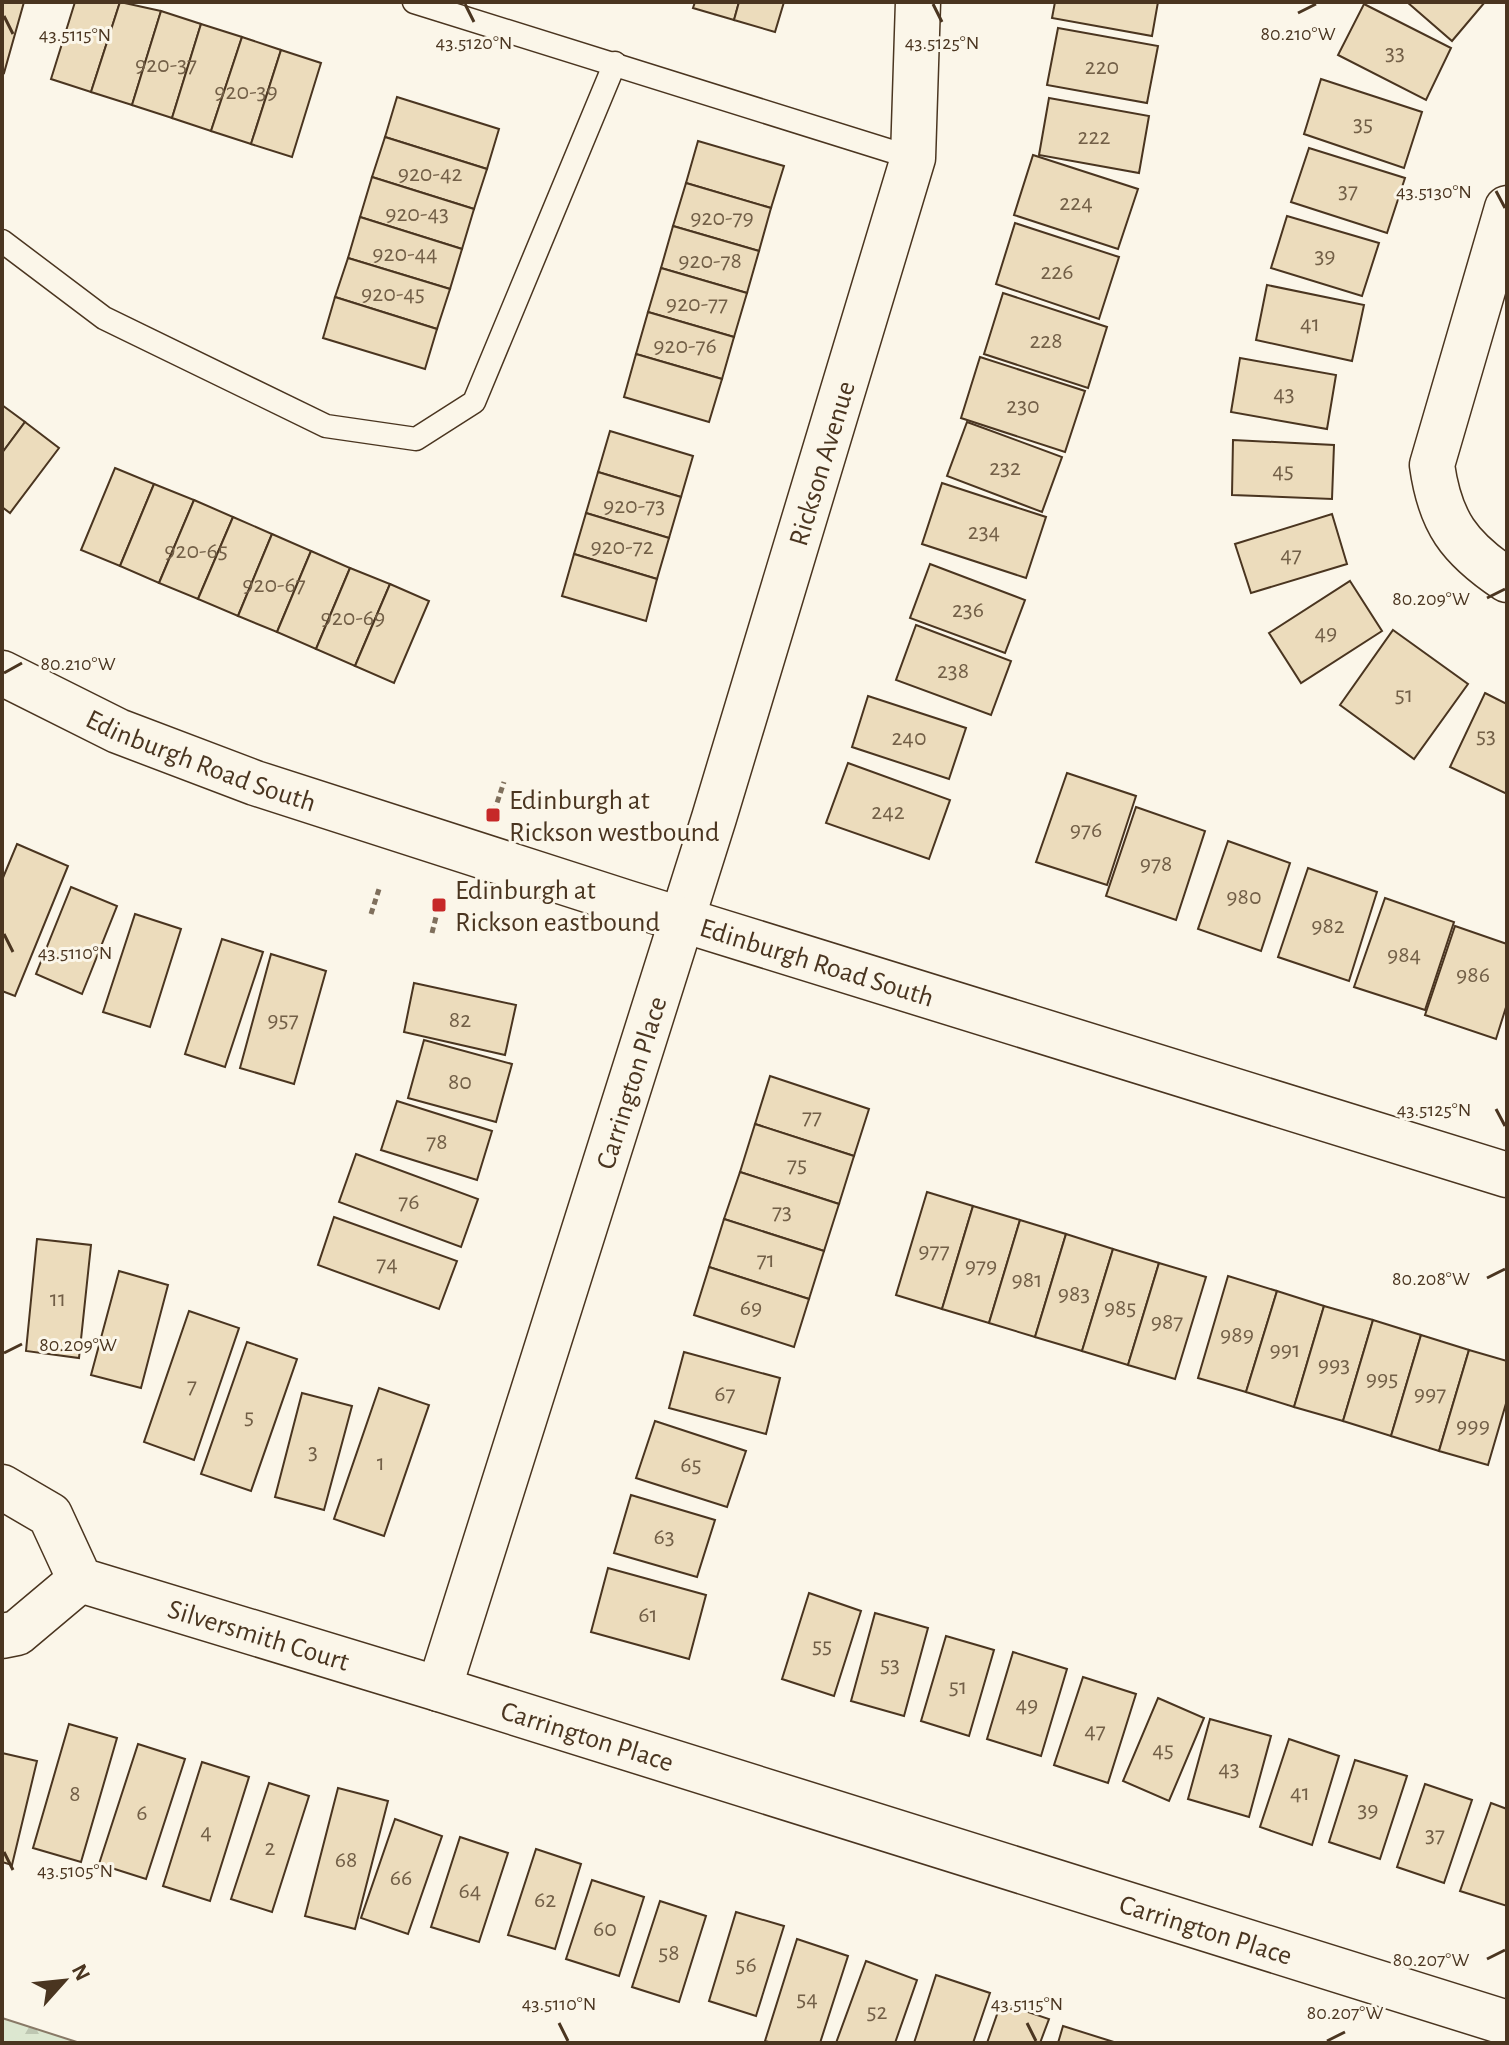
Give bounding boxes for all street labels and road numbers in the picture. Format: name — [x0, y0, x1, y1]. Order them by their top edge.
street label: Rickson Avenue — [785, 378, 861, 549]
street label: Edinburgh Road South — [81, 705, 319, 818]
street label: Edinburgh Road South — [696, 914, 937, 1013]
street label: Carrington Place — [592, 993, 673, 1173]
street label: Silversmith Court — [164, 1596, 352, 1677]
street label: Carrington Place — [497, 1697, 677, 1778]
street label: Carrington Place — [1116, 1891, 1295, 1971]

